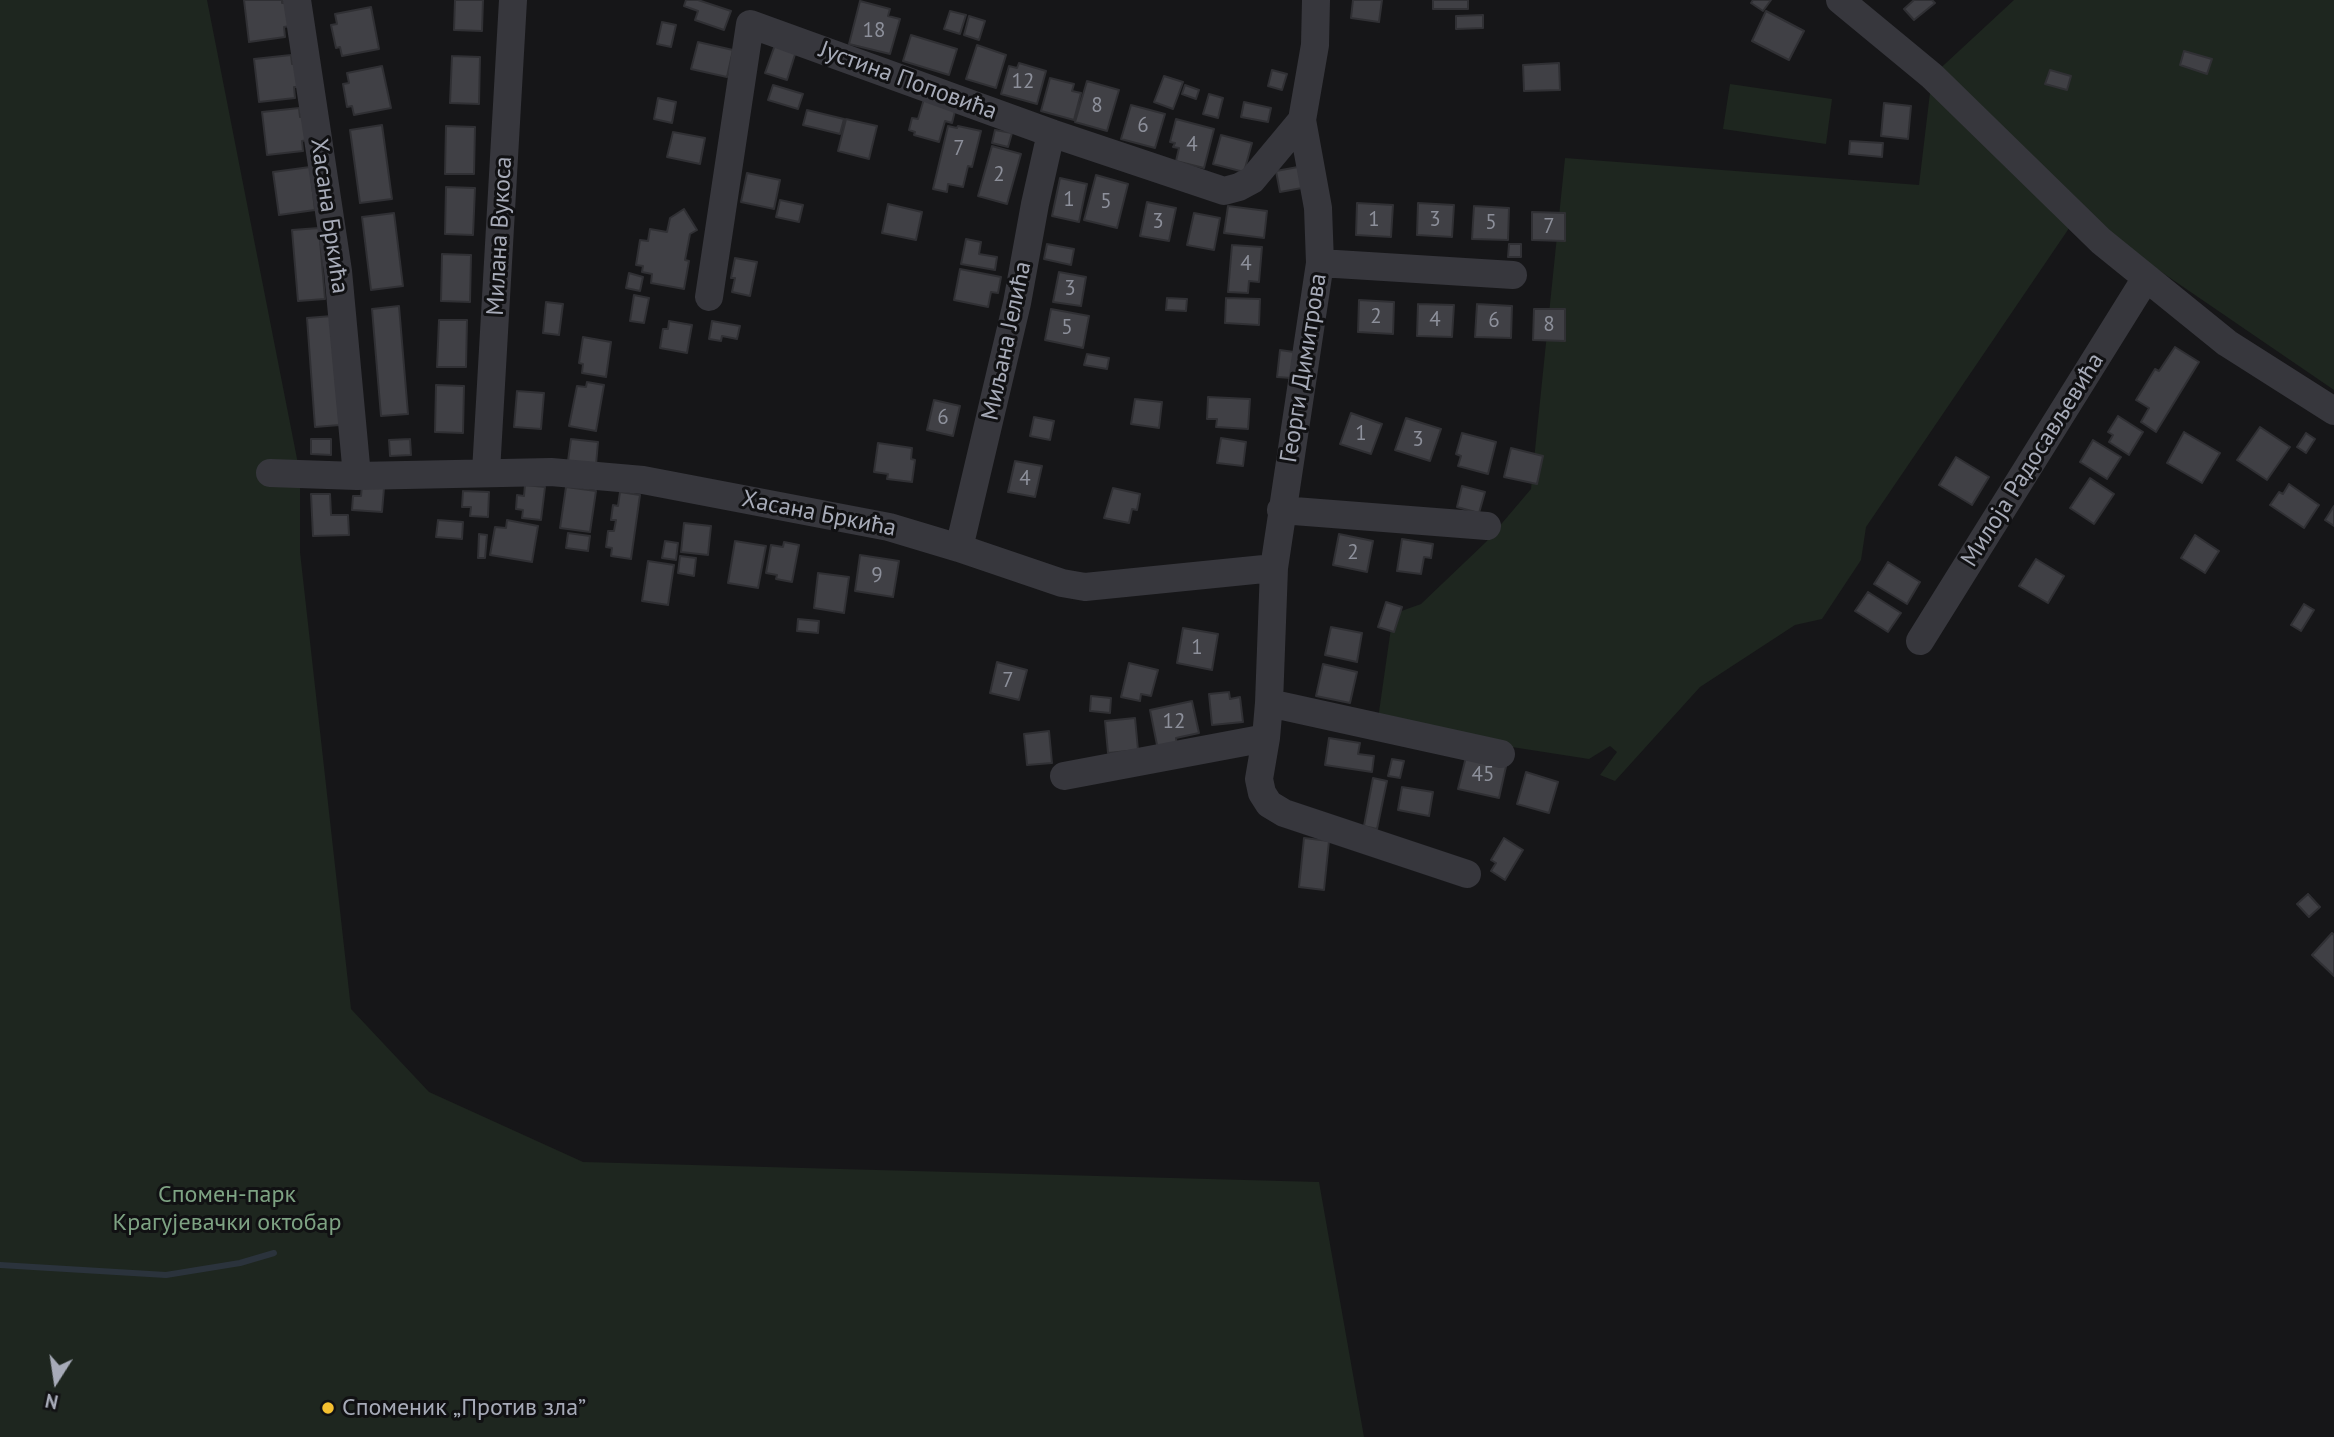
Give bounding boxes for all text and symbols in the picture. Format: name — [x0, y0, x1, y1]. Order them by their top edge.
house number: 18 — [863, 18, 885, 44]
street label: Јустина Поповића — [815, 36, 1001, 126]
house number: 12 — [1012, 69, 1034, 95]
house number: 8 — [1091, 93, 1103, 119]
house number: 6 — [1137, 113, 1149, 139]
house number: 4 — [1186, 132, 1198, 158]
street label: Хасана Бркића — [304, 136, 354, 296]
house number: 7 — [953, 136, 965, 162]
street label: Милана Вукоса — [481, 156, 519, 316]
house number: 2 — [993, 162, 1005, 188]
house number: 1 — [1063, 187, 1075, 213]
house number: 5 — [1100, 189, 1112, 215]
house number: 1 — [1368, 207, 1380, 233]
house number: 3 — [1429, 207, 1441, 233]
house number: 3 — [1152, 209, 1164, 235]
house number: 5 — [1485, 210, 1497, 236]
house number: 7 — [1543, 214, 1555, 240]
house number: 4 — [1240, 251, 1252, 277]
street label: Миљана Јелића — [976, 259, 1038, 423]
street label: Георги Димитрова — [1275, 271, 1333, 465]
house number: 3 — [1064, 276, 1076, 302]
house number: 2 — [1370, 304, 1382, 330]
house number: 4 — [1429, 307, 1441, 333]
house number: 6 — [1488, 308, 1500, 334]
house number: 8 — [1543, 312, 1555, 338]
house number: 5 — [1061, 315, 1073, 341]
street label: Милоја Радосављевића — [1955, 348, 2111, 572]
house number: 6 — [937, 405, 949, 431]
house number: 1 — [1355, 421, 1367, 447]
house number: 3 — [1412, 427, 1424, 453]
house number: 4 — [1019, 466, 1031, 492]
street label: Хасана Бркића — [739, 485, 899, 543]
house number: 2 — [1347, 540, 1359, 566]
house number: 9 — [871, 563, 883, 589]
house number: 1 — [1191, 635, 1203, 661]
house number: 7 — [1002, 668, 1014, 694]
house number: 12 — [1163, 709, 1185, 735]
house number: 45 — [1472, 762, 1494, 788]
park label: Спомен-парк Крагујевачки октобар — [113, 1181, 341, 1237]
north arrow — [21, 1346, 91, 1416]
text: N — [43, 1389, 60, 1415]
place label: Споменик „Против зла” — [342, 1394, 586, 1422]
marker: Споменик „Против зла” — [320, 1400, 336, 1416]

